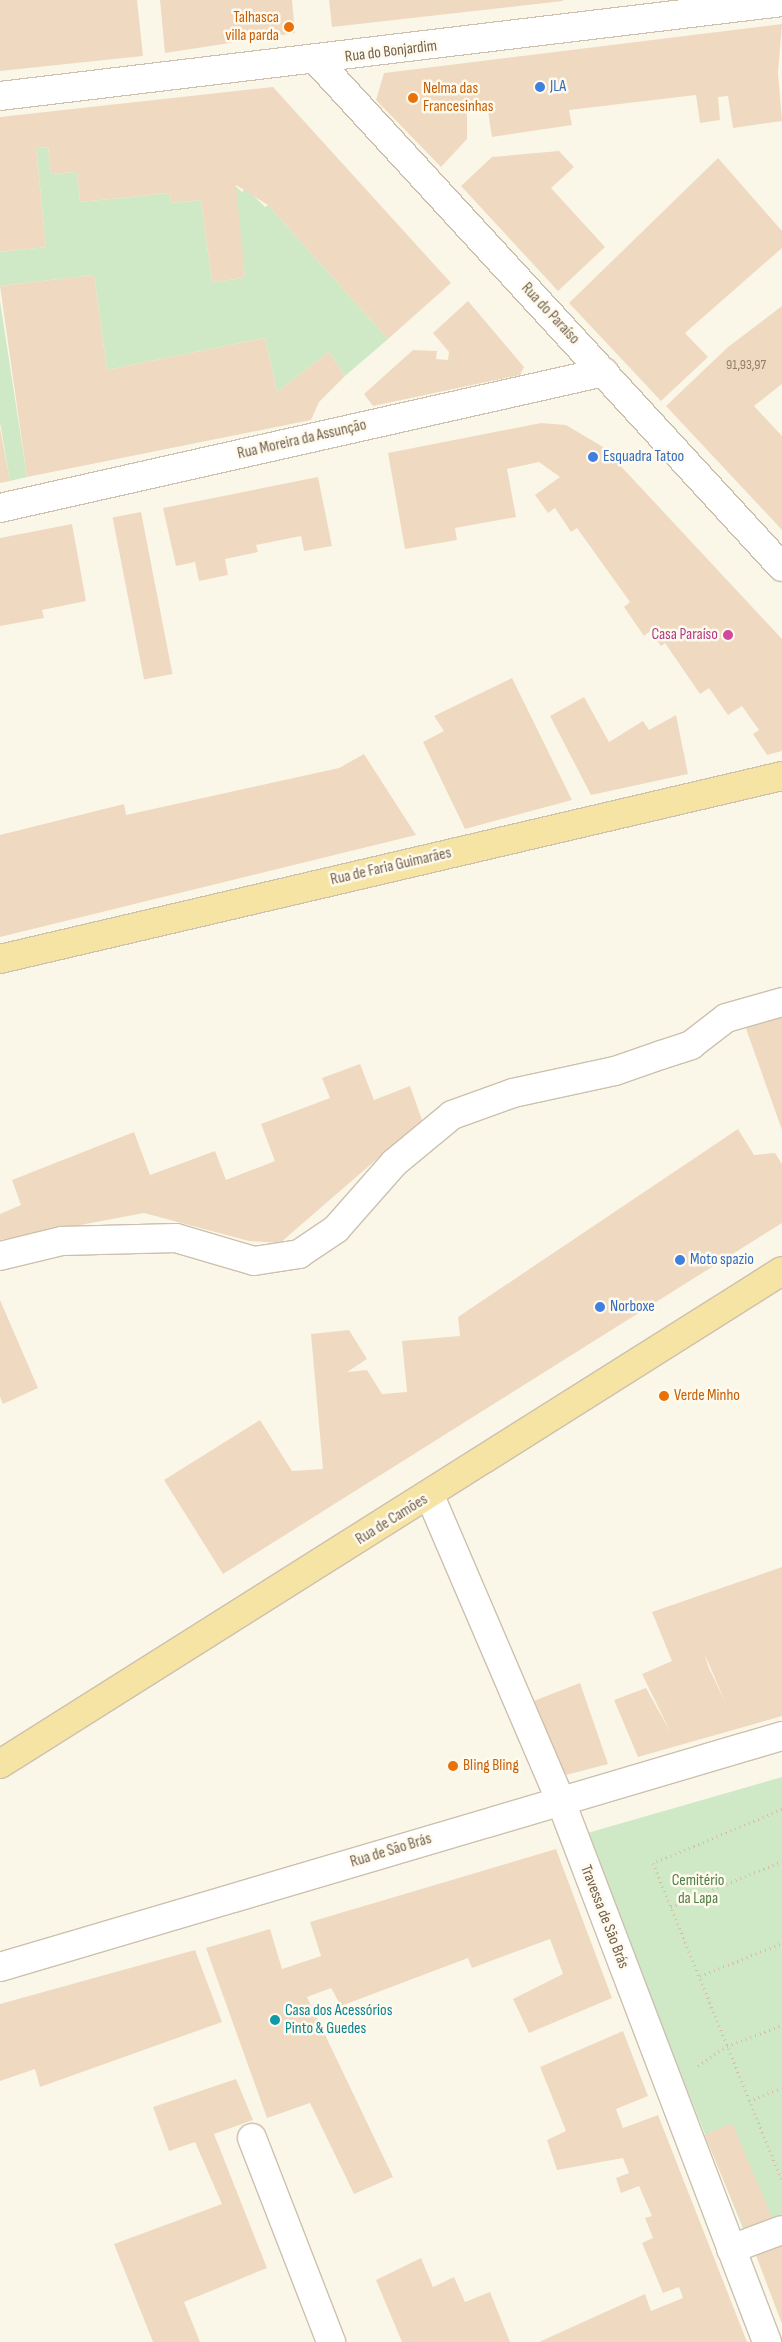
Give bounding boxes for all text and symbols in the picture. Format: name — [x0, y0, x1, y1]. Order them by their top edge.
place label: Talhasca villa parda — [225, 8, 279, 46]
marker: Talhasca villa parda — [283, 21, 295, 33]
street label: Rua do Bonjardim — [344, 37, 438, 67]
place label: JLA — [550, 77, 566, 97]
place label: Nelma das Francesinhas — [423, 79, 493, 117]
marker: JLA — [534, 81, 546, 93]
marker: Nelma das Francesinhas — [407, 92, 419, 104]
street label: Rua do Paraíso — [517, 279, 583, 349]
house number: 91,93,97 — [726, 357, 766, 373]
street label: Rua Moreira da Assunção — [236, 416, 368, 464]
place label: Esquadra Tatoo — [603, 447, 684, 467]
marker: Esquadra Tatoo — [587, 451, 599, 463]
place label: Casa Paraíso — [651, 625, 718, 645]
marker: Casa Paraíso — [722, 629, 734, 641]
street label: Rua de Faria Guimarães — [329, 844, 453, 890]
place label: Moto spazio — [690, 1250, 754, 1270]
marker: Moto spazio — [674, 1254, 686, 1266]
place label: Norboxe — [610, 1297, 655, 1317]
marker: Norboxe — [594, 1301, 606, 1313]
place label: Verde Minho — [674, 1386, 740, 1406]
marker: Verde Minho — [658, 1390, 670, 1402]
street label: Rua de Camões — [352, 1490, 432, 1550]
place label: Bling Bling — [463, 1756, 519, 1776]
marker: Bling Bling — [447, 1760, 459, 1772]
street label: Rua de São Brás — [348, 1830, 434, 1872]
street label: Travessa de São Brás — [575, 1863, 633, 1971]
park label: Cemitério da Lapa — [672, 1871, 724, 1909]
place label: Casa dos Acessórios Pinto & Guedes — [285, 2001, 392, 2039]
marker: Casa dos Acessórios Pinto & Guedes — [269, 2014, 281, 2026]

